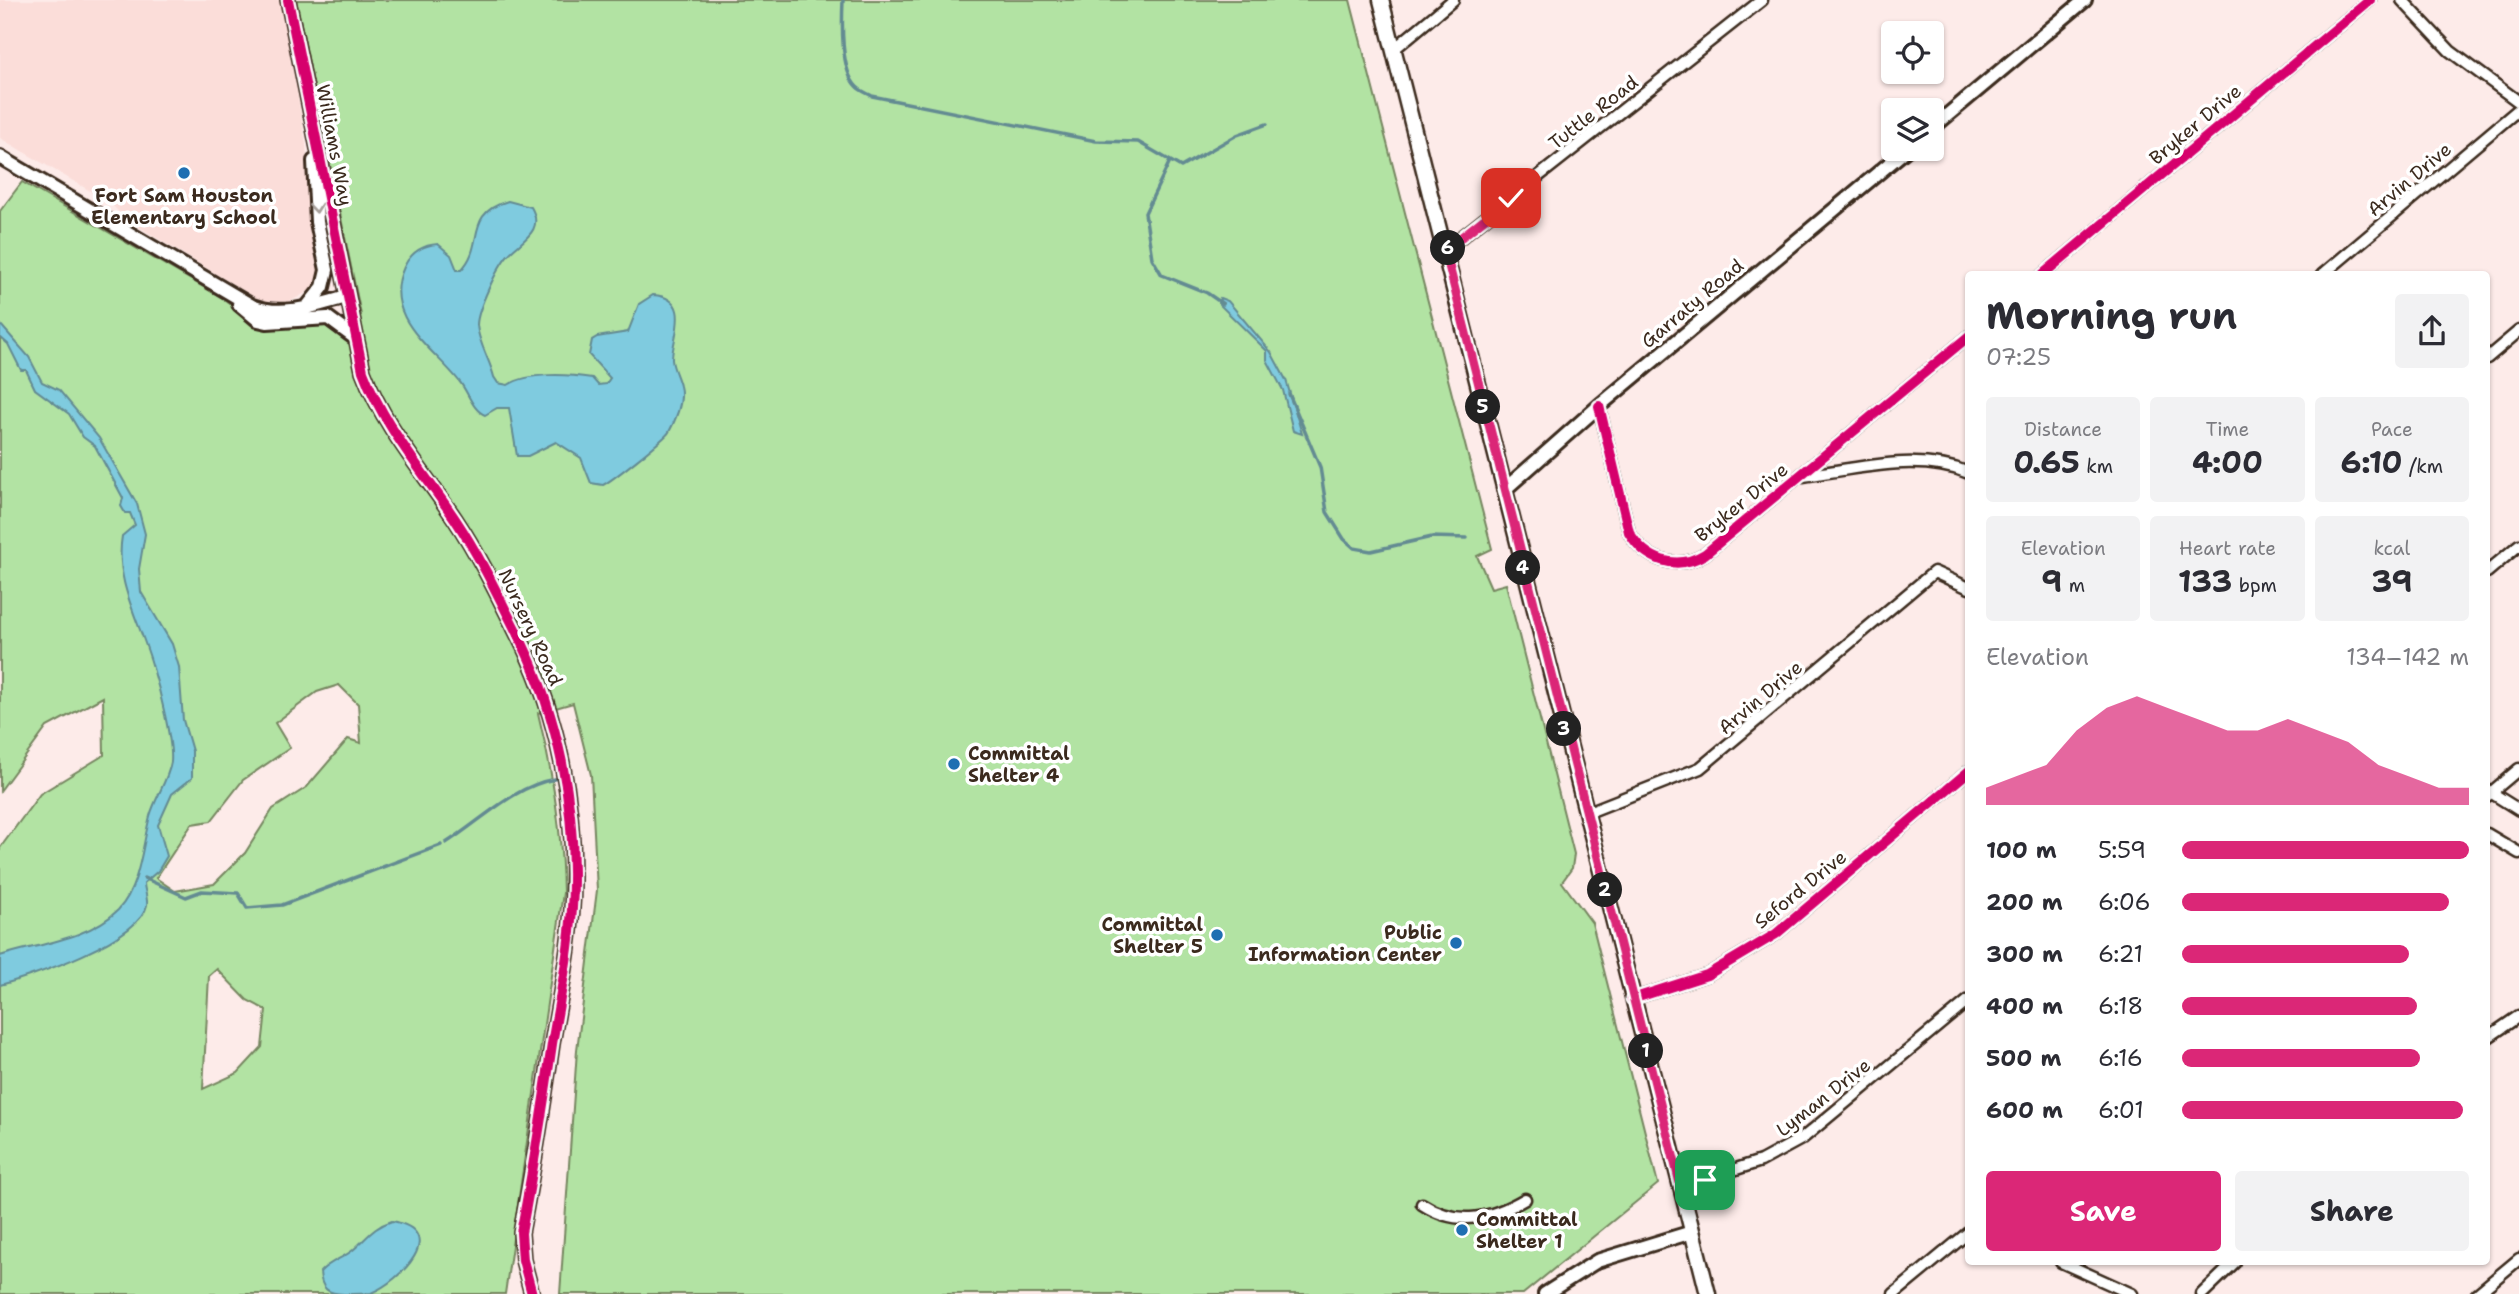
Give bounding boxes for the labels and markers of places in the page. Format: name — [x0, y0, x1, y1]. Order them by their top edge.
marker: Fort Sam Houston Elementary School — [176, 165, 192, 181]
pin — [1481, 168, 1541, 228]
place label: Fort Sam Houston Elementary School — [91, 183, 277, 230]
pin: 6 — [1430, 230, 1466, 266]
pin: 5 — [1466, 390, 1500, 424]
pin: 4 — [1506, 550, 1540, 586]
pin: 3 — [1546, 712, 1582, 746]
place label: Committal Shelter 4 — [968, 741, 1070, 788]
marker: Committal Shelter 4 — [946, 756, 962, 772]
pin: 2 — [1588, 872, 1622, 908]
place label: Committal Shelter 5 — [1101, 912, 1203, 959]
place label: Public Information Center — [1248, 920, 1442, 967]
marker: Committal Shelter 5 — [1209, 927, 1225, 943]
marker: Public Information Center — [1448, 935, 1464, 951]
pin: 1 — [1628, 1034, 1664, 1068]
pin — [1675, 1150, 1735, 1210]
place label: Committal Shelter 1 — [1476, 1207, 1578, 1254]
marker: Committal Shelter 1 — [1454, 1222, 1470, 1238]

